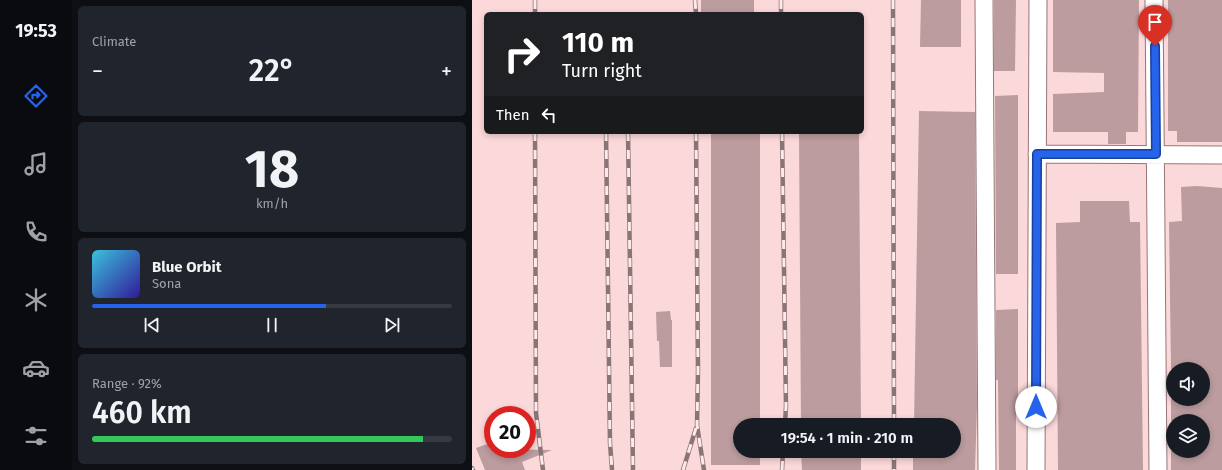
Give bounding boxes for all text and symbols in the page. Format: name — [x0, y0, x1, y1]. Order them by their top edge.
pin — [1138, 5, 1172, 46]
icon: arrive — [1144, 11, 1166, 33]
text: 19:53 — [15, 20, 57, 42]
text: 110 m — [562, 26, 634, 59]
icon: right — [496, 28, 548, 80]
text: Climate — [92, 34, 136, 49]
text: 22° — [249, 53, 295, 89]
text: − — [92, 58, 103, 85]
text: + — [441, 58, 452, 85]
text: Turn right — [562, 60, 642, 82]
icon: directions — [22, 82, 50, 110]
icon: left — [538, 104, 560, 126]
text: Then — [496, 106, 530, 124]
text: 18 — [245, 138, 299, 201]
icon: music — [22, 150, 50, 178]
text: km/h — [256, 196, 288, 211]
icon: phone — [22, 218, 50, 246]
text: Blue Orbit — [152, 258, 221, 276]
text: Sona — [152, 276, 181, 291]
icon: climate — [22, 286, 50, 314]
icon: previous — [141, 314, 163, 336]
icon: pause — [261, 314, 283, 336]
icon: next — [381, 314, 403, 336]
icon: car — [22, 354, 50, 382]
map controls — [1166, 362, 1210, 458]
button: sound — [1166, 362, 1210, 406]
text: Range · 92% — [92, 376, 162, 391]
position arrow — [1015, 386, 1057, 428]
text: 460 km — [92, 395, 192, 431]
speed limit sign: 20 — [484, 406, 536, 458]
button: layers — [1166, 414, 1210, 458]
icon: filters — [22, 422, 50, 450]
text: 19:54 · 1 min · 210 m — [781, 429, 913, 447]

